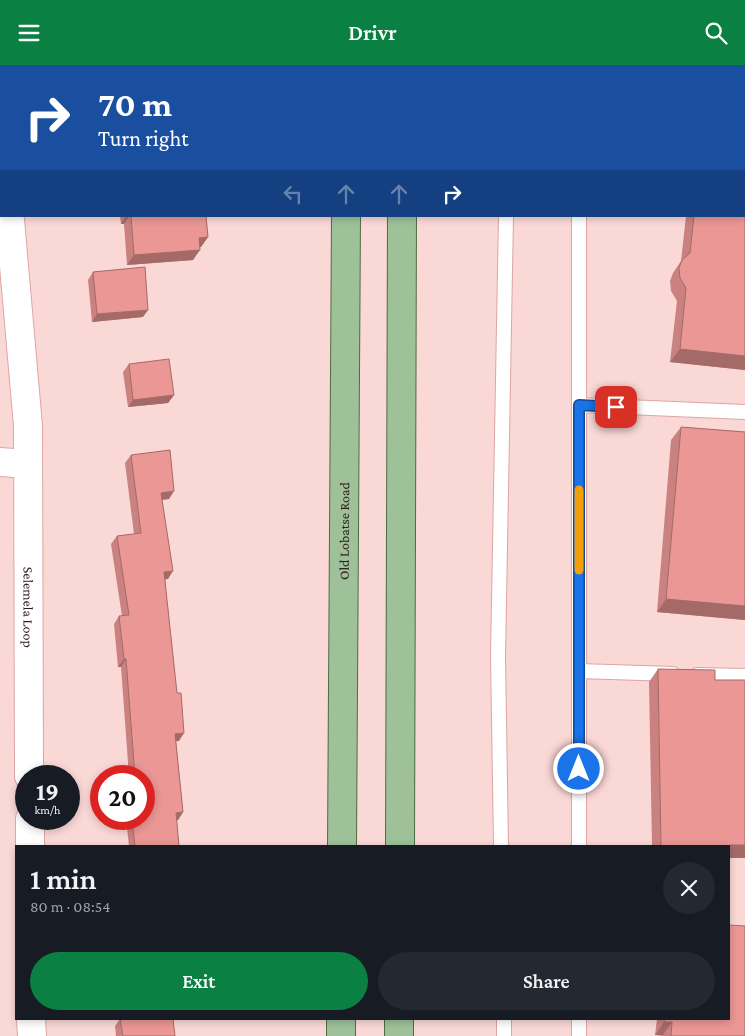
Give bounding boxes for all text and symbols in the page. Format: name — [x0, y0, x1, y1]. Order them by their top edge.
icon: menu — [15, 19, 43, 47]
icon: search — [702, 19, 730, 47]
text: Drivr — [348, 20, 397, 45]
icon: right — [15, 85, 80, 150]
text: 70 m — [98, 85, 172, 124]
text: Turn right — [98, 126, 189, 151]
icon: left — [279, 180, 307, 208]
icon: ahead — [332, 180, 360, 208]
icon: ahead — [385, 180, 413, 208]
icon: right — [438, 180, 466, 208]
pin — [595, 386, 637, 428]
icon: arrive — [602, 393, 630, 421]
street label: Old Lobatse Road — [336, 481, 352, 580]
street label: Selemela Loop — [20, 567, 37, 648]
position arrow — [552, 742, 604, 794]
speed limit sign: 20 — [90, 765, 155, 830]
text: 19 — [36, 778, 59, 805]
text: km/h — [35, 803, 60, 817]
text: 1 min — [30, 862, 97, 895]
button: close — [663, 862, 715, 914]
text: 80 m · 08:54 — [30, 898, 110, 915]
button: Exit — [30, 952, 368, 1010]
button: Share — [378, 952, 715, 1010]

